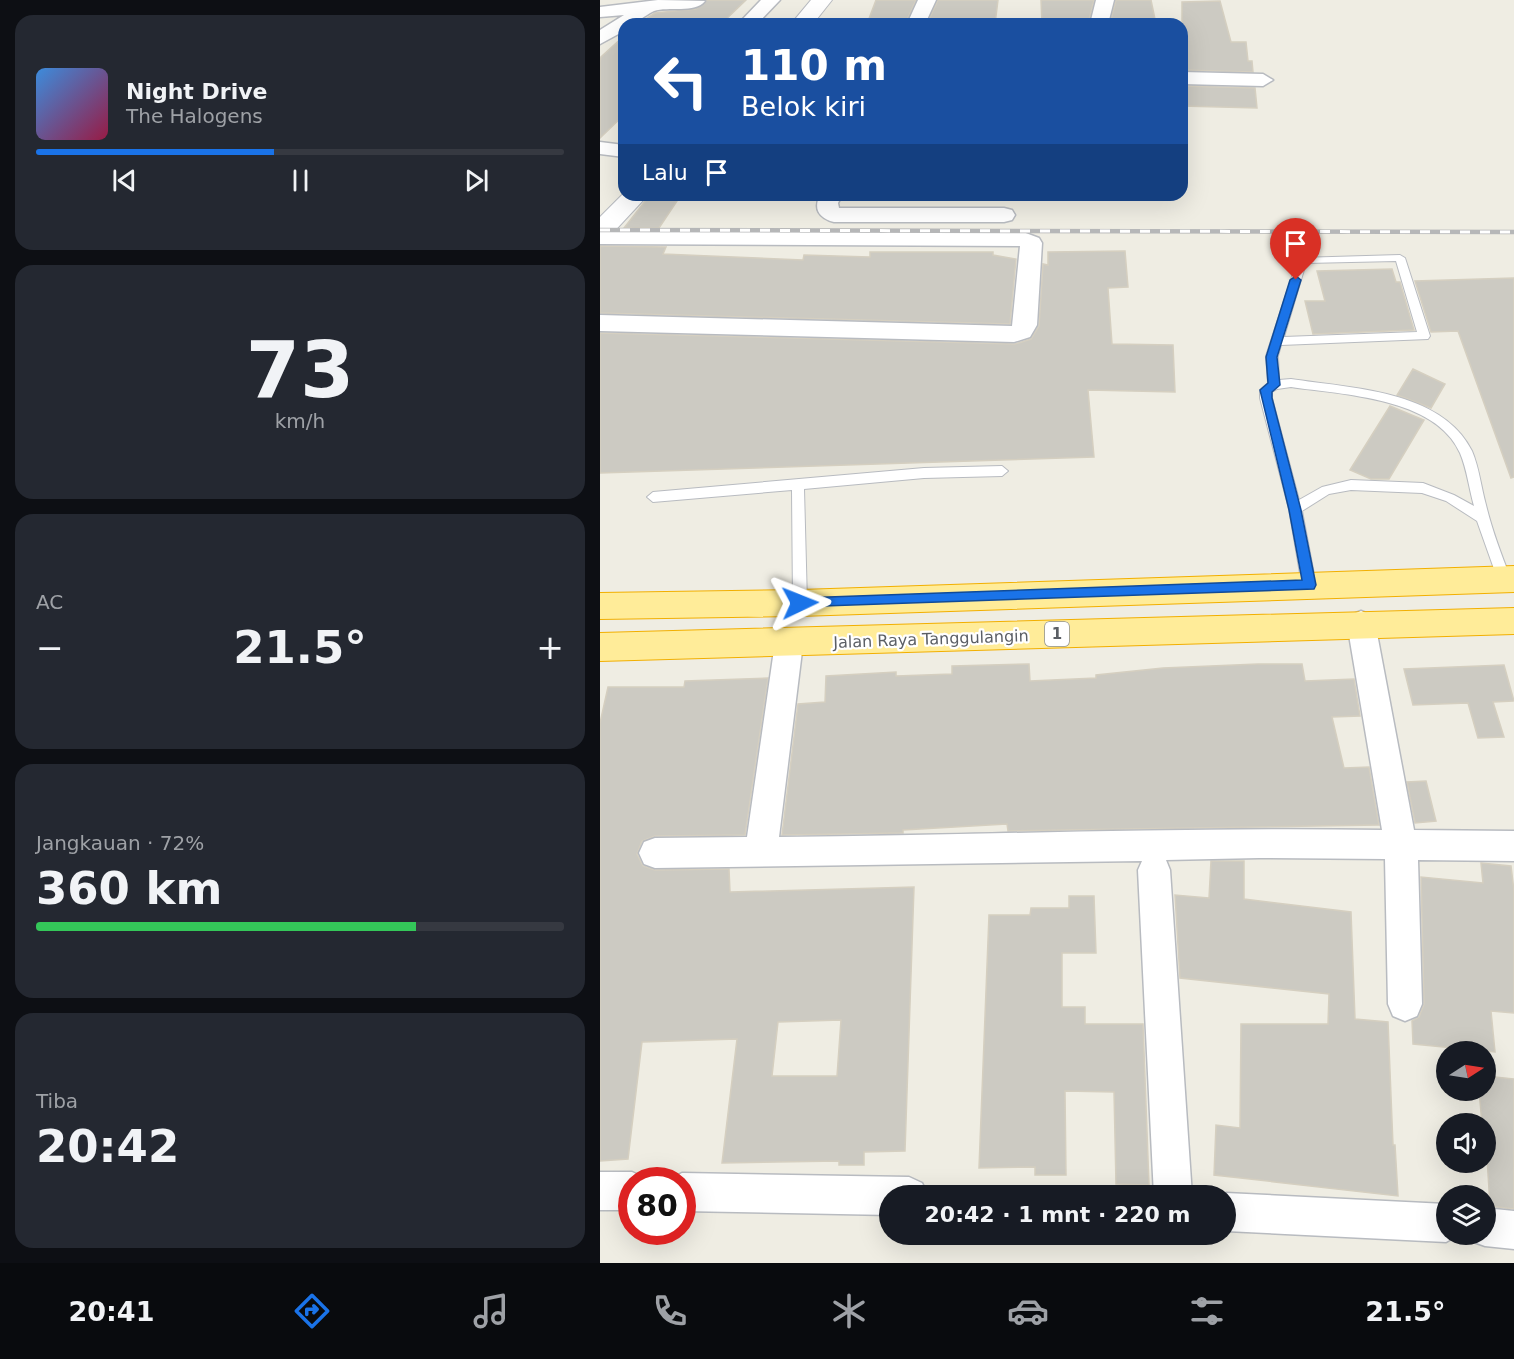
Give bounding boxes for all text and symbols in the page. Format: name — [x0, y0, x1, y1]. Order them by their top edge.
text: 110 m — [741, 41, 887, 90]
icon: left — [642, 42, 720, 120]
text: Night Drive — [126, 79, 267, 104]
text: Belok kiri — [741, 91, 866, 122]
text: The Halogens — [126, 104, 263, 128]
icon: arrive — [700, 156, 733, 189]
text: Lalu — [642, 160, 688, 185]
icon: previous — [108, 164, 141, 197]
icon: pause — [284, 164, 317, 197]
icon: next — [460, 164, 493, 197]
pin — [1270, 218, 1321, 280]
icon: arrive — [1279, 227, 1312, 260]
text: 73 — [246, 325, 354, 415]
text: km/h — [275, 409, 325, 433]
position arrow — [768, 571, 832, 635]
text: AC — [36, 590, 63, 614]
text: 21.5° — [233, 621, 367, 674]
road number: 1 — [1045, 622, 1069, 646]
street label: Jalan Raya Tanggulangin — [832, 626, 1029, 652]
text: − — [36, 628, 64, 667]
text: + — [536, 628, 564, 667]
text: Jangkauan · 72% — [36, 831, 204, 855]
text: 360 km — [36, 862, 222, 915]
north arrow — [1436, 1041, 1496, 1101]
map controls — [1436, 1041, 1496, 1245]
text: Tiba — [36, 1089, 78, 1113]
button: sound — [1436, 1113, 1496, 1173]
text: 20:42 — [36, 1120, 179, 1173]
speed limit sign: 80 — [618, 1167, 696, 1245]
button: layers — [1436, 1185, 1496, 1245]
text: 20:42 · 1 mnt · 220 m — [925, 1202, 1190, 1227]
icon: directions — [291, 1290, 333, 1332]
icon: music — [470, 1290, 512, 1332]
icon: phone — [649, 1290, 691, 1332]
icon: climate — [828, 1290, 870, 1332]
icon: car — [1007, 1290, 1049, 1332]
icon: filters — [1186, 1290, 1228, 1332]
text: 20:41 — [68, 1296, 154, 1327]
text: 21.5° — [1365, 1296, 1445, 1327]

